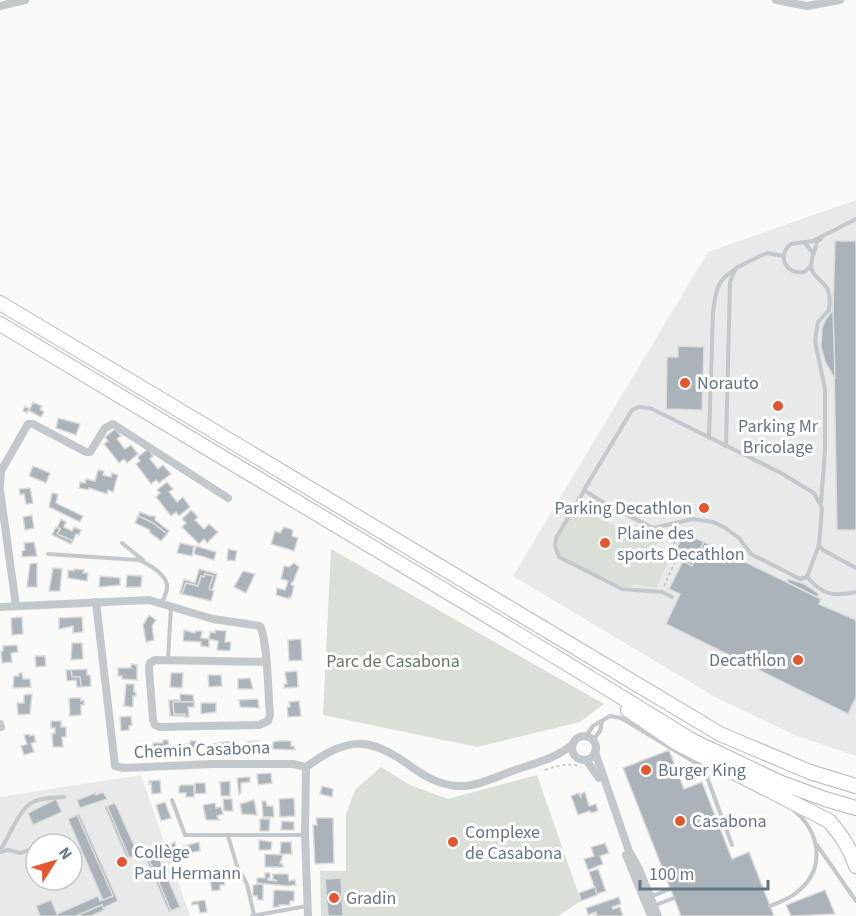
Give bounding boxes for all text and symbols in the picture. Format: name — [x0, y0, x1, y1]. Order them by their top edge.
place label: Norauto — [697, 371, 759, 396]
marker: Norauto — [678, 376, 692, 390]
marker: Parking Mr Bricolage — [771, 399, 785, 413]
place label: Parking Mr Bricolage — [738, 414, 819, 460]
place label: Parking Decathlon — [554, 496, 692, 521]
marker: Parking Decathlon — [697, 501, 711, 515]
place label: Plaine des sports Decathlon — [617, 521, 745, 567]
marker: Plaine des sports Decathlon — [598, 536, 612, 550]
place label: Decathlon — [709, 648, 786, 673]
park label: Parc de Casabona — [326, 649, 460, 674]
marker: Decathlon — [791, 653, 805, 667]
street label: Chemin Casabona — [133, 735, 271, 765]
place label: Burger King — [658, 758, 746, 783]
marker: Burger King — [639, 763, 653, 777]
place label: Casabona — [692, 809, 767, 834]
marker: Casabona — [673, 814, 687, 828]
place label: Complexe de Casabona — [465, 820, 562, 866]
north arrow — [24, 832, 84, 892]
marker: Complexe de Casabona — [446, 835, 460, 849]
place label: Collège Paul Hermann — [134, 840, 241, 886]
text: N — [53, 843, 77, 864]
scale bar — [640, 853, 768, 891]
marker: Collège Paul Hermann — [115, 855, 129, 869]
text: 100 m — [649, 862, 694, 887]
place label: Gradin — [346, 886, 396, 911]
marker: Gradin — [327, 891, 341, 905]

